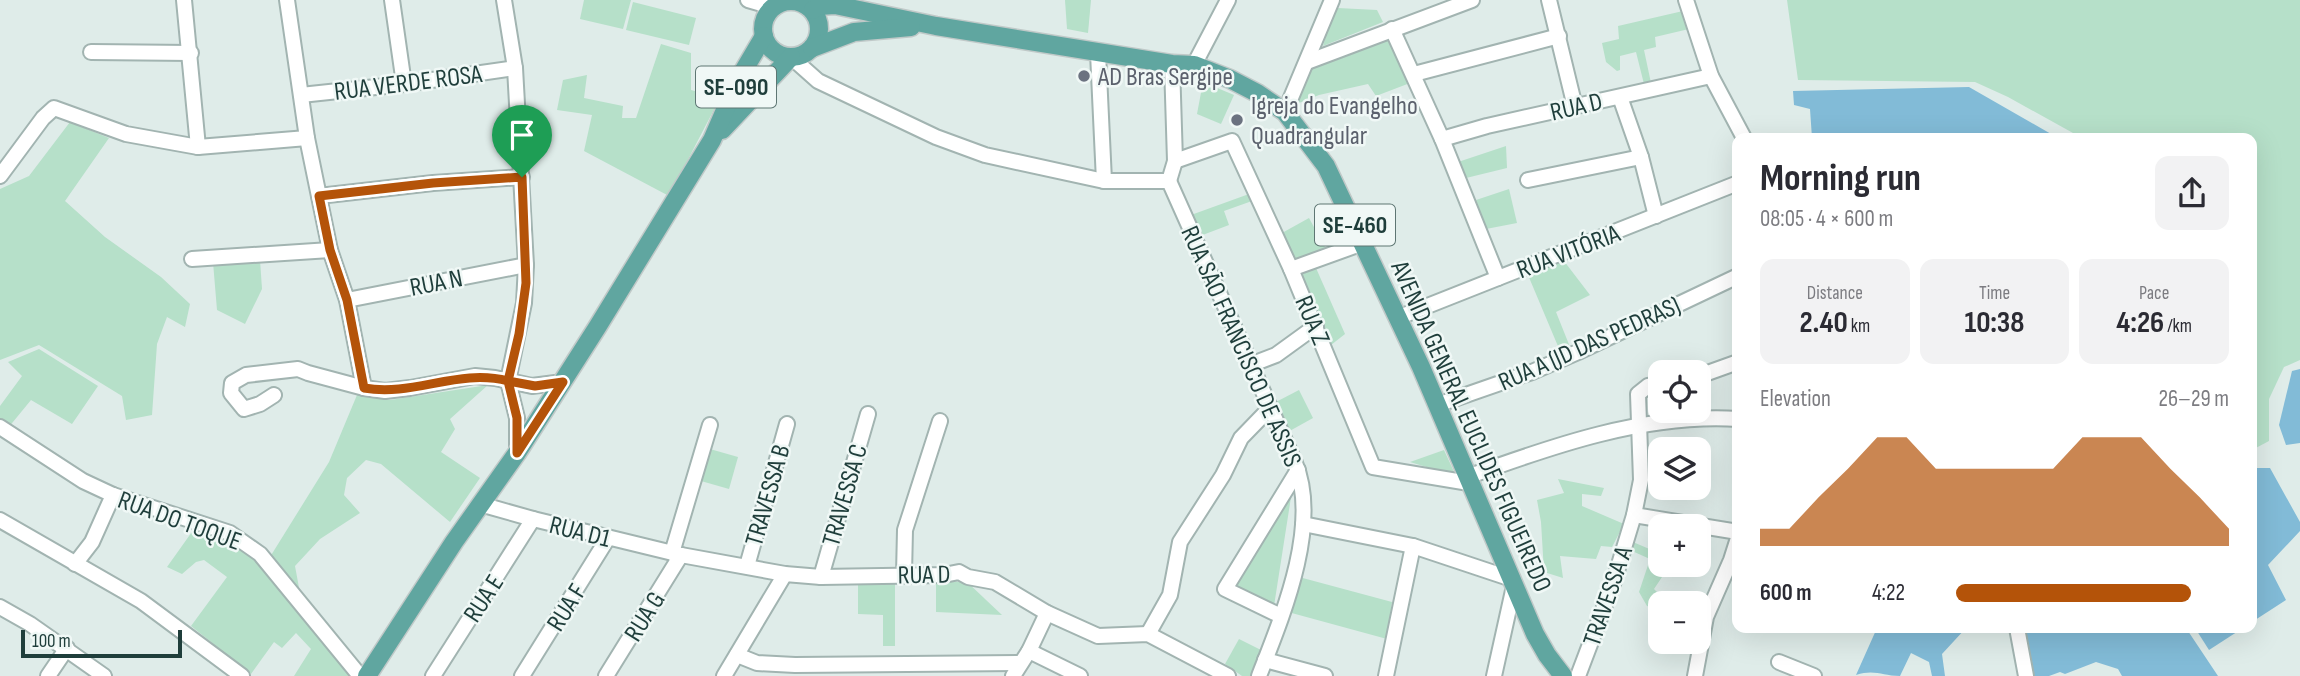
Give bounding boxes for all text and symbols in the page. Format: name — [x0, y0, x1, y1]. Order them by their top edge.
street label: RUA VERDE ROSA — [333, 59, 485, 108]
place label: AD Bras Sergipe — [1097, 62, 1233, 93]
road number: SE-090 — [696, 66, 776, 108]
marker: AD Bras Sergipe — [1076, 68, 1092, 84]
street label: RUA D — [1547, 86, 1605, 128]
place label: Igreja do Evangelho Quadrangular — [1251, 91, 1418, 152]
pin — [492, 105, 552, 177]
marker: Igreja do Evangelho Quadrangular — [1229, 112, 1245, 128]
icon: arrive — [503, 116, 541, 154]
text: Morning run — [1760, 156, 1921, 201]
button: share — [2155, 156, 2229, 230]
road number: SE-460 — [1315, 205, 1395, 246]
text: 08:05 · 4 × 600 m — [1760, 205, 1893, 233]
street label: RUA VITÓRIA — [1513, 218, 1625, 286]
street label: RUA SÃO FRANCISCO DE ASSIS — [1173, 221, 1308, 472]
street label: AVENIDA GENERAL EUCLIDES FIGUEIREDO — [1383, 255, 1558, 597]
street label: RUA N — [407, 263, 465, 304]
text: Distance — [1807, 282, 1863, 305]
text: Time — [1979, 282, 2010, 305]
text: Pace — [2139, 282, 2169, 305]
street label: RUA A (JD DAS PEDRAS) — [1494, 290, 1685, 398]
street label: RUA Z — [1287, 291, 1336, 350]
text: 2.40 — [1799, 305, 1848, 341]
text: 10:38 — [1965, 305, 2024, 341]
text: 4:26 — [2116, 305, 2164, 341]
text: km — [1848, 315, 1870, 338]
text: /km — [2164, 315, 2192, 338]
map controls — [1648, 360, 1711, 654]
button: locate — [1648, 360, 1711, 423]
text: Elevation — [1760, 385, 1831, 413]
text: 26–29 m — [2159, 385, 2229, 413]
button: layers — [1648, 437, 1711, 500]
street label: TRAVESSA B — [739, 441, 798, 550]
street label: TRAVESSA C — [816, 441, 875, 550]
street label: RUA DO TOQUE — [114, 485, 245, 558]
street label: RUA D1 — [546, 510, 613, 555]
button: + — [1648, 514, 1711, 577]
street label: TRAVESSA A — [1577, 542, 1640, 650]
street label: RUA D — [897, 560, 951, 591]
street label: RUA E — [457, 569, 511, 628]
street label: RUA F — [541, 578, 594, 637]
text: 600 m — [1760, 579, 1812, 607]
text: 4:22 — [1872, 579, 1905, 607]
street label: RUA G — [618, 586, 672, 647]
button: − — [1648, 591, 1711, 654]
scale bar — [21, 627, 182, 659]
text: 100 m — [32, 630, 71, 653]

